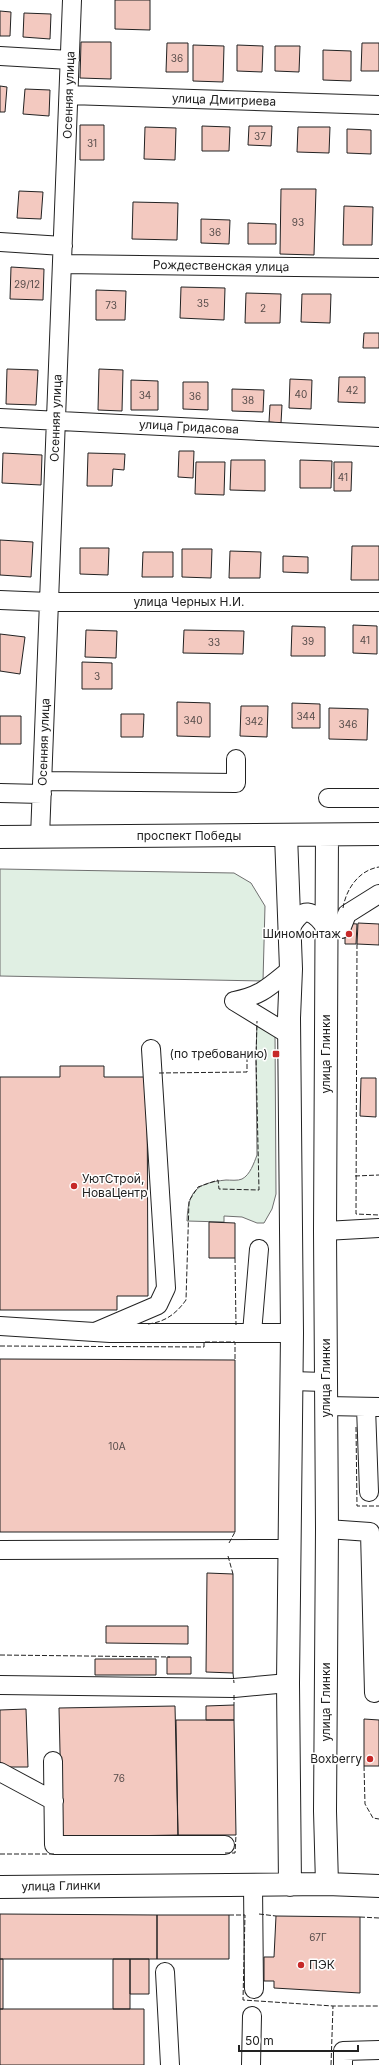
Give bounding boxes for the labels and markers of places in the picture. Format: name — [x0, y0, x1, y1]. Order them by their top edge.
place label: Шиномонтаж — [263, 926, 341, 941]
marker: Шиномонтаж — [344, 929, 354, 939]
place label: (по требованию) — [170, 1046, 268, 1061]
marker: (по требованию) — [271, 1049, 281, 1059]
place label: УютСтрой, НоваЦентр — [82, 1171, 148, 1200]
marker: УютСтрой, НоваЦентр — [69, 1181, 79, 1191]
place label: Boxberry — [310, 1751, 362, 1766]
marker: Boxberry — [365, 1754, 375, 1764]
place label: ПЭК — [309, 1957, 335, 1972]
marker: ПЭК — [296, 1960, 306, 1970]

